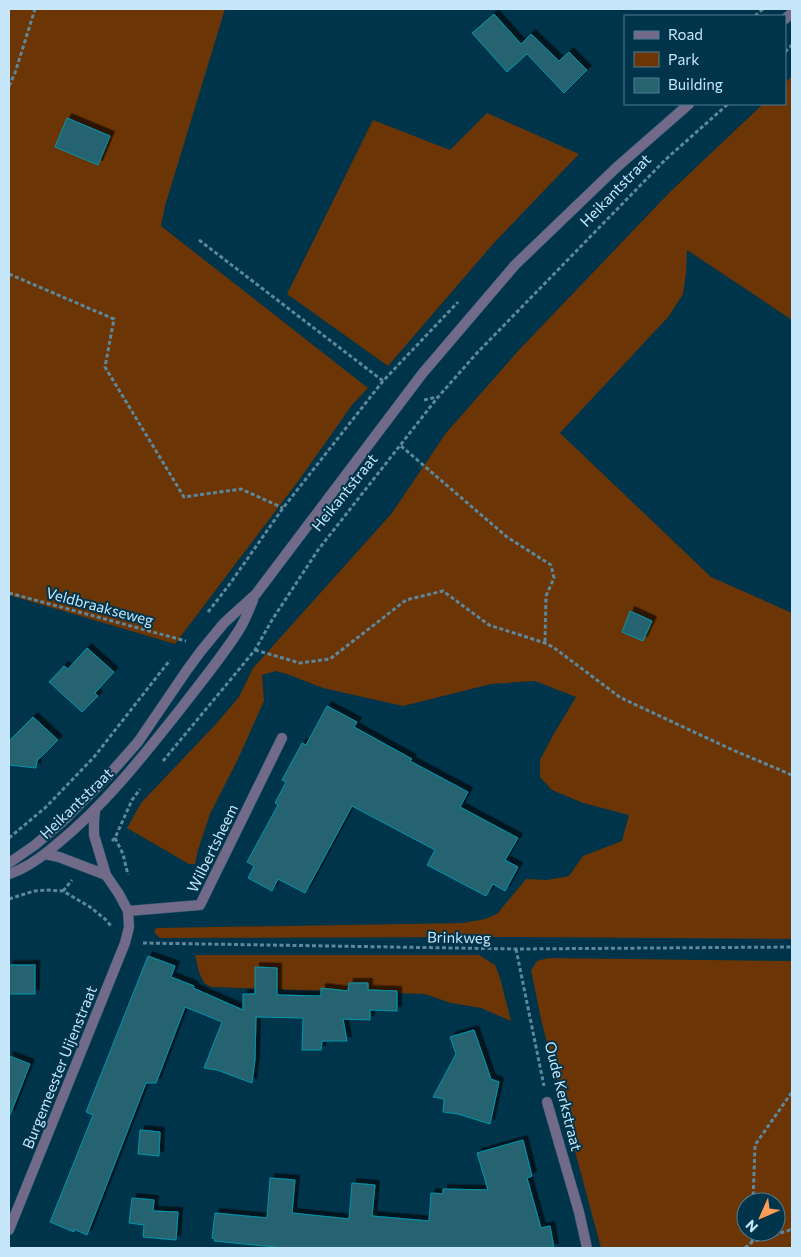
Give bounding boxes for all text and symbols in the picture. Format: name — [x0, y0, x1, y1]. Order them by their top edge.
legend — [624, 15, 786, 105]
text: Road — [668, 25, 703, 43]
text: Park — [668, 50, 699, 68]
text: Building — [668, 75, 723, 93]
street label: Heikantstraat — [576, 150, 654, 230]
street label: Heikantstraat — [307, 450, 381, 534]
street label: Veldbraakseweg — [44, 583, 156, 629]
street label: Heikantstraat — [36, 764, 116, 842]
street label: Wilbertsheem — [183, 801, 241, 895]
street label: Brinkweg — [427, 927, 491, 947]
street label: Burgemeester Uijenstraat — [18, 983, 100, 1151]
street label: Oude Kerkstraat — [542, 1039, 586, 1153]
north arrow — [736, 1192, 786, 1242]
text: N — [742, 1217, 761, 1236]

